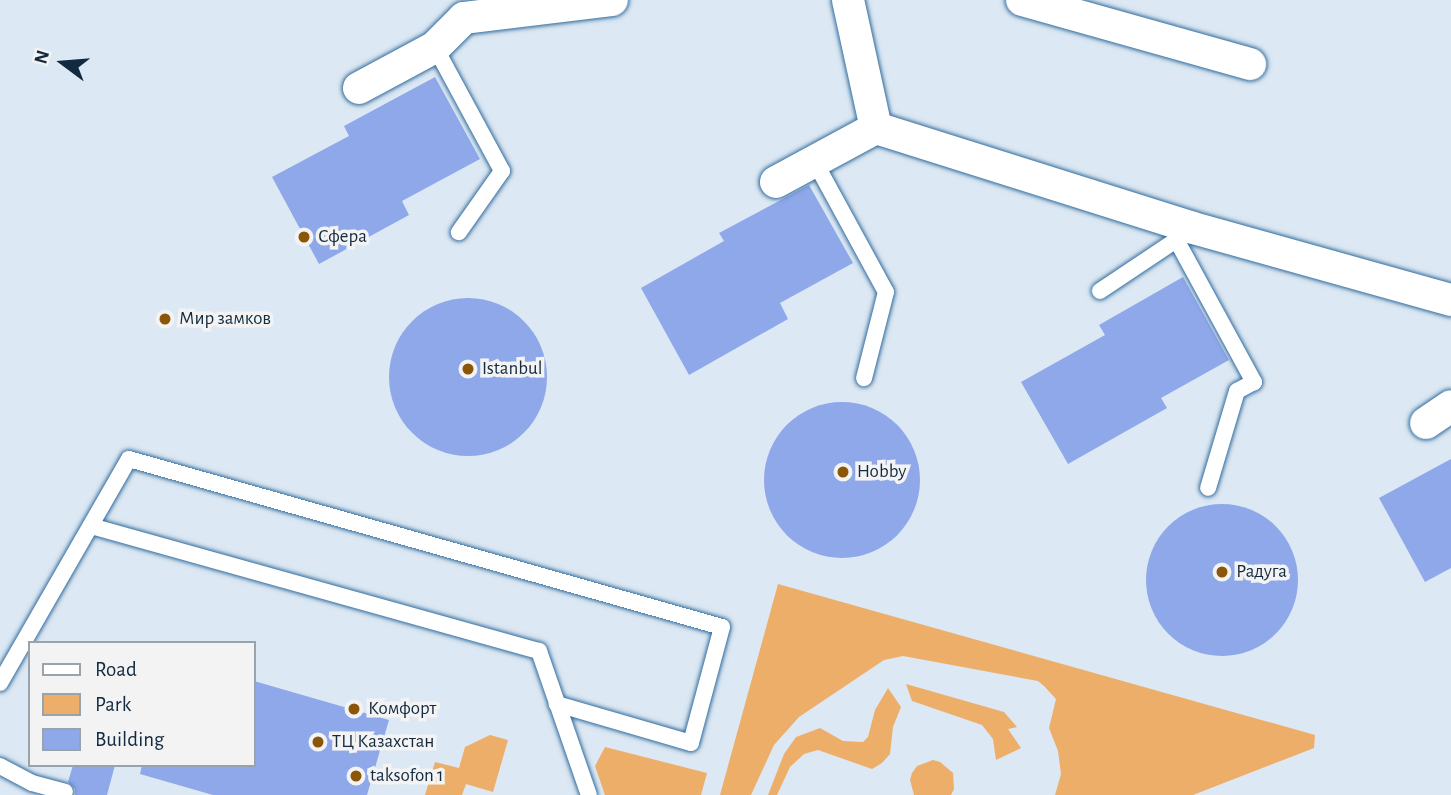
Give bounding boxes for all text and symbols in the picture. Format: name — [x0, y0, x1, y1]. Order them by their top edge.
north arrow — [28, 28, 98, 98]
text: N — [31, 48, 53, 66]
place label: Сфера — [318, 226, 367, 248]
marker: Сфера — [296, 229, 312, 245]
place label: Мир замков — [179, 308, 271, 330]
marker: Мир замков — [157, 311, 173, 327]
place label: Istanbul — [482, 358, 542, 380]
marker: Istanbul — [460, 361, 476, 377]
place label: Hobby — [857, 461, 906, 483]
marker: Hobby — [835, 464, 851, 480]
place label: Радуга — [1236, 561, 1287, 583]
marker: Радуга — [1214, 564, 1230, 580]
legend — [28, 641, 256, 767]
text: Road — [95, 659, 137, 680]
text: Park — [95, 694, 131, 715]
place label: Комфорт — [368, 698, 436, 720]
marker: Комфорт — [346, 701, 362, 717]
text: Building — [95, 729, 164, 750]
place label: ТЦ Казахстан — [332, 731, 434, 753]
marker: ТЦ Казахстан — [310, 734, 326, 750]
place label: taksofon 1 — [370, 765, 444, 787]
marker: taksofon 1 — [348, 768, 364, 784]

